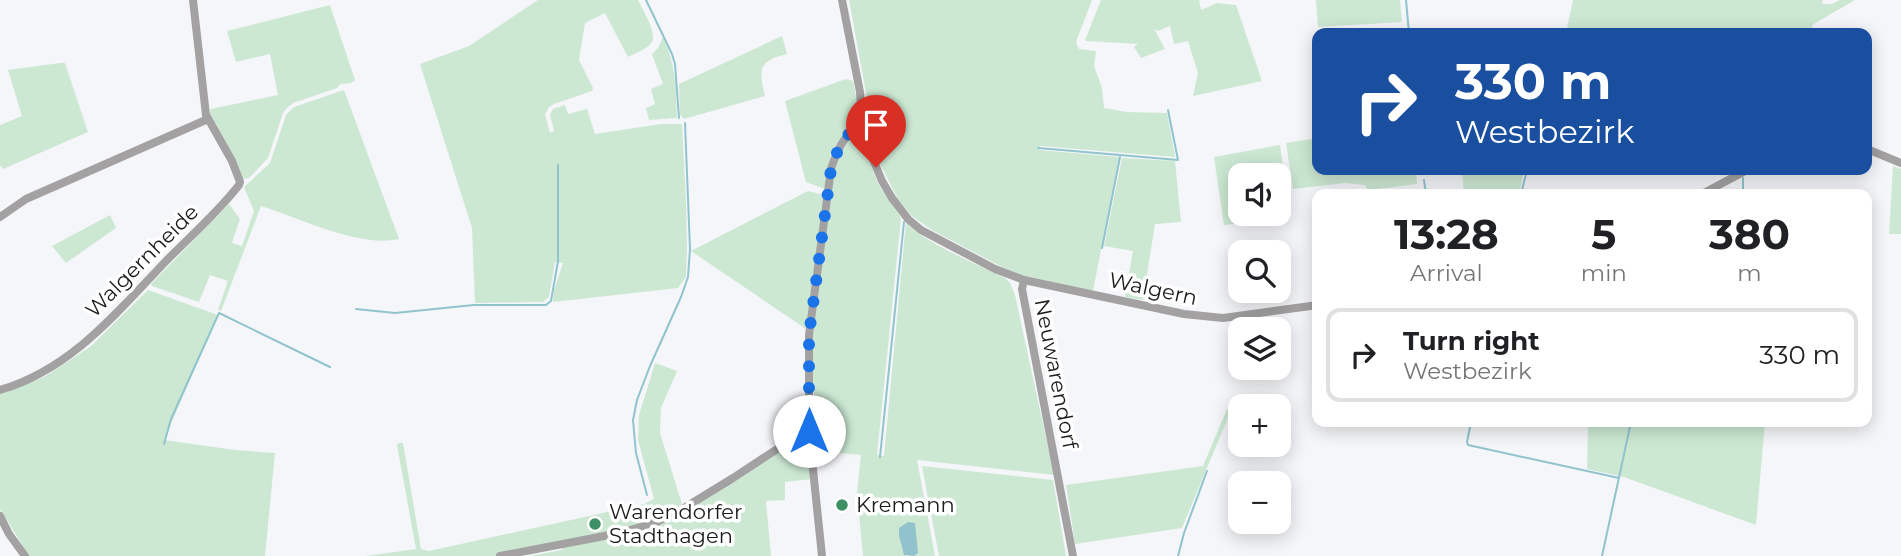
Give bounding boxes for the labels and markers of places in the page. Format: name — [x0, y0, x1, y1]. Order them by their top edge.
pin — [846, 95, 906, 167]
place label: Kremann — [856, 492, 955, 517]
marker: Kremann — [834, 497, 850, 513]
place label: Warendorfer Stadthagen — [609, 499, 742, 548]
marker: Warendorfer Stadthagen — [587, 516, 603, 532]

